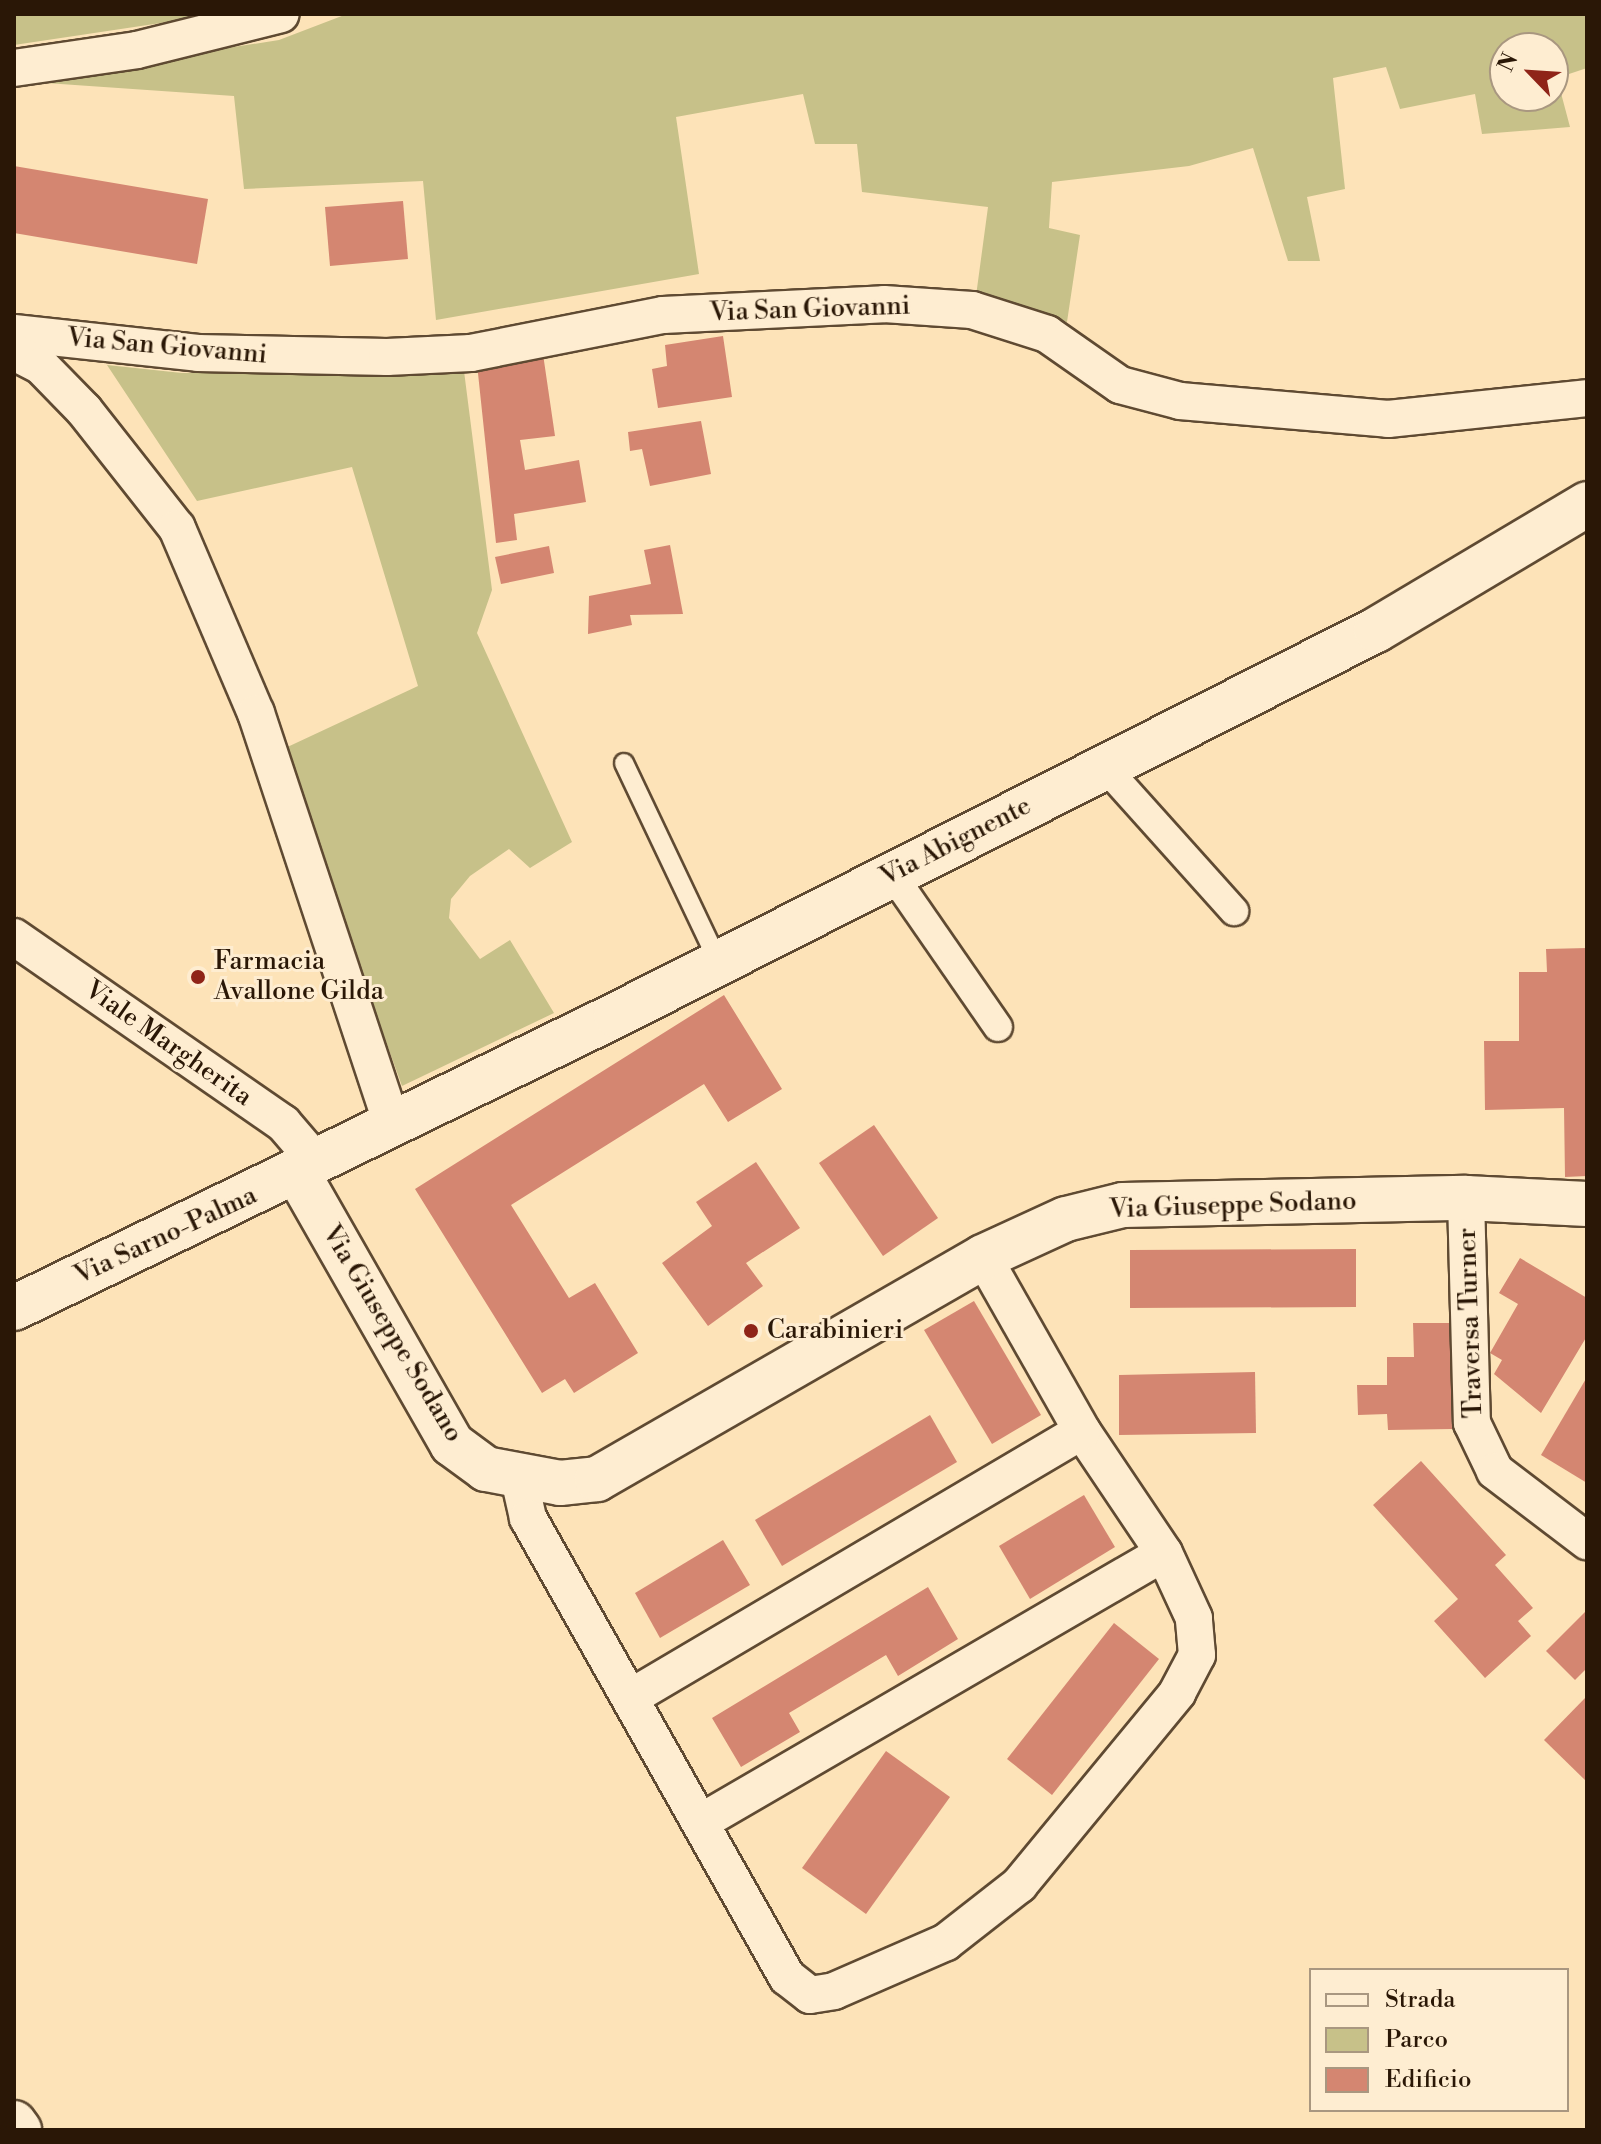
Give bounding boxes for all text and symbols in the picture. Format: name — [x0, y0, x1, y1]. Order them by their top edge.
north arrow — [1489, 32, 1569, 112]
text: N — [1493, 49, 1525, 76]
street label: Via San Giovanni — [709, 291, 911, 329]
street label: Via San Giovanni — [66, 323, 268, 371]
street label: Via Abignente — [876, 791, 1036, 893]
place label: Farmacia Avallone Gilda — [214, 946, 384, 1008]
marker: Farmacia Avallone Gilda — [189, 968, 207, 986]
street label: Viale Margherita — [78, 975, 258, 1113]
street label: Via Sarno-Palma — [70, 1180, 262, 1292]
street label: Via Giuseppe Sodano — [1109, 1186, 1357, 1226]
street label: Via Giuseppe Sodano — [315, 1220, 469, 1448]
street label: Traversa Turner — [1452, 1227, 1490, 1419]
place label: Carabinieri — [767, 1315, 903, 1347]
marker: Carabinieri — [742, 1322, 760, 1340]
legend — [1309, 1968, 1569, 2112]
text: Strada — [1385, 1985, 1455, 2015]
text: Parco — [1385, 2025, 1448, 2055]
text: Edificio — [1385, 2065, 1471, 2095]

